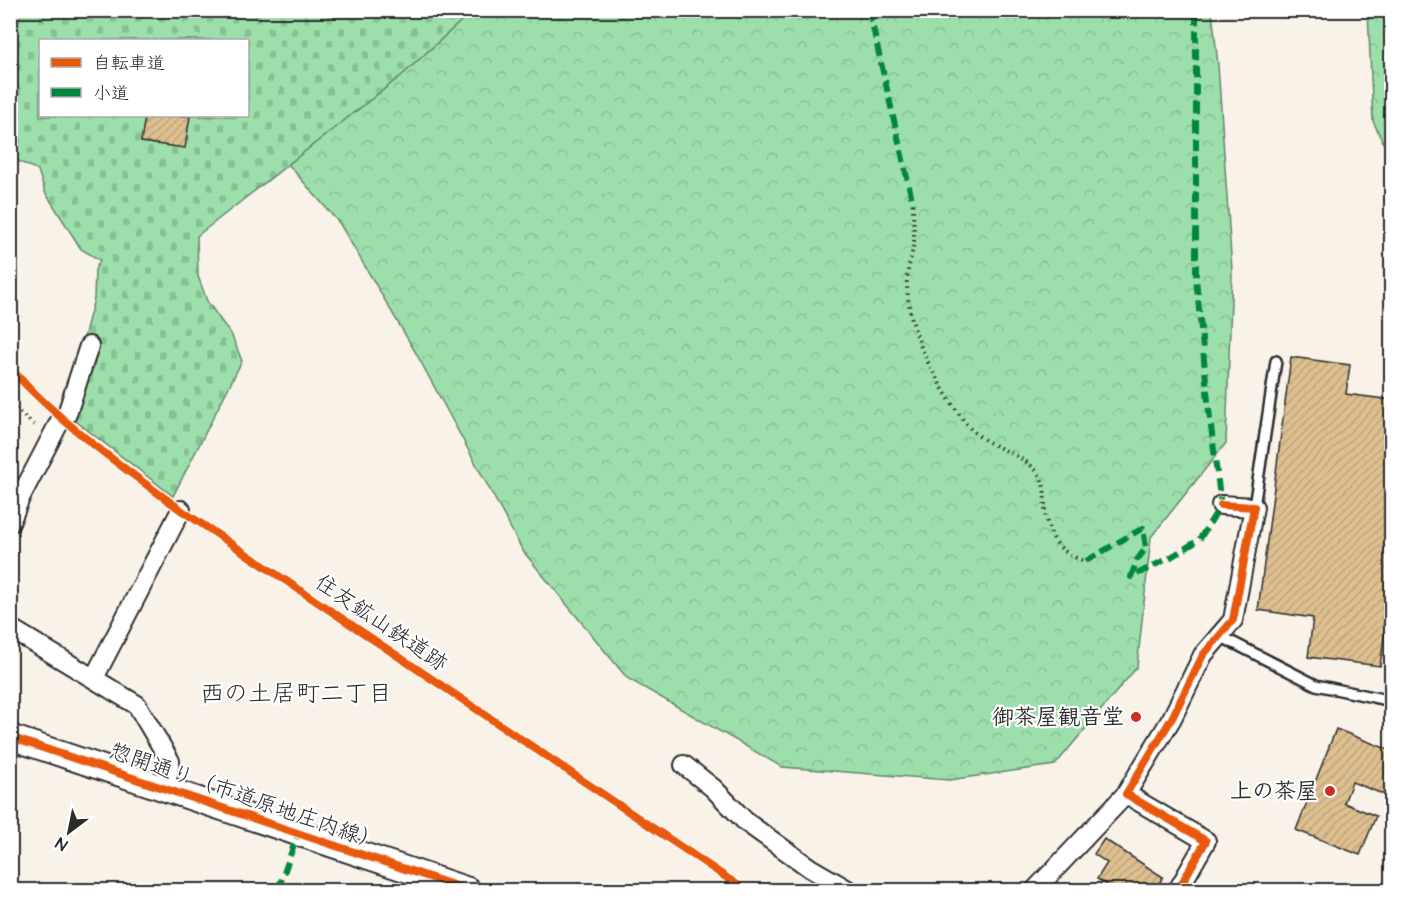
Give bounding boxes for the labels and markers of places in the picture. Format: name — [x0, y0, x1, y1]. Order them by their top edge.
place label: 御茶屋観音堂 — [992, 702, 1124, 733]
marker: 御茶屋観音堂 — [1129, 710, 1143, 724]
place label: 上の茶屋 — [1230, 776, 1318, 807]
marker: 上の茶屋 — [1323, 784, 1337, 798]

